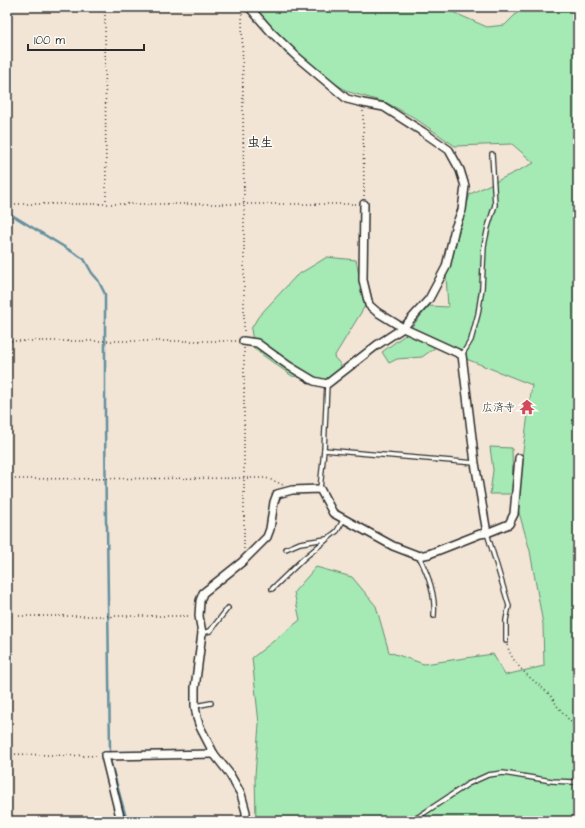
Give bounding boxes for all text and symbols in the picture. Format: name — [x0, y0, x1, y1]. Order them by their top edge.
scale bar — [28, 26, 144, 52]
text: 100 m — [34, 32, 65, 49]
district label: 虫生 — [247, 134, 273, 152]
temple icon: 広済寺 — [518, 398, 536, 416]
place label: 広済寺 — [482, 400, 515, 415]

